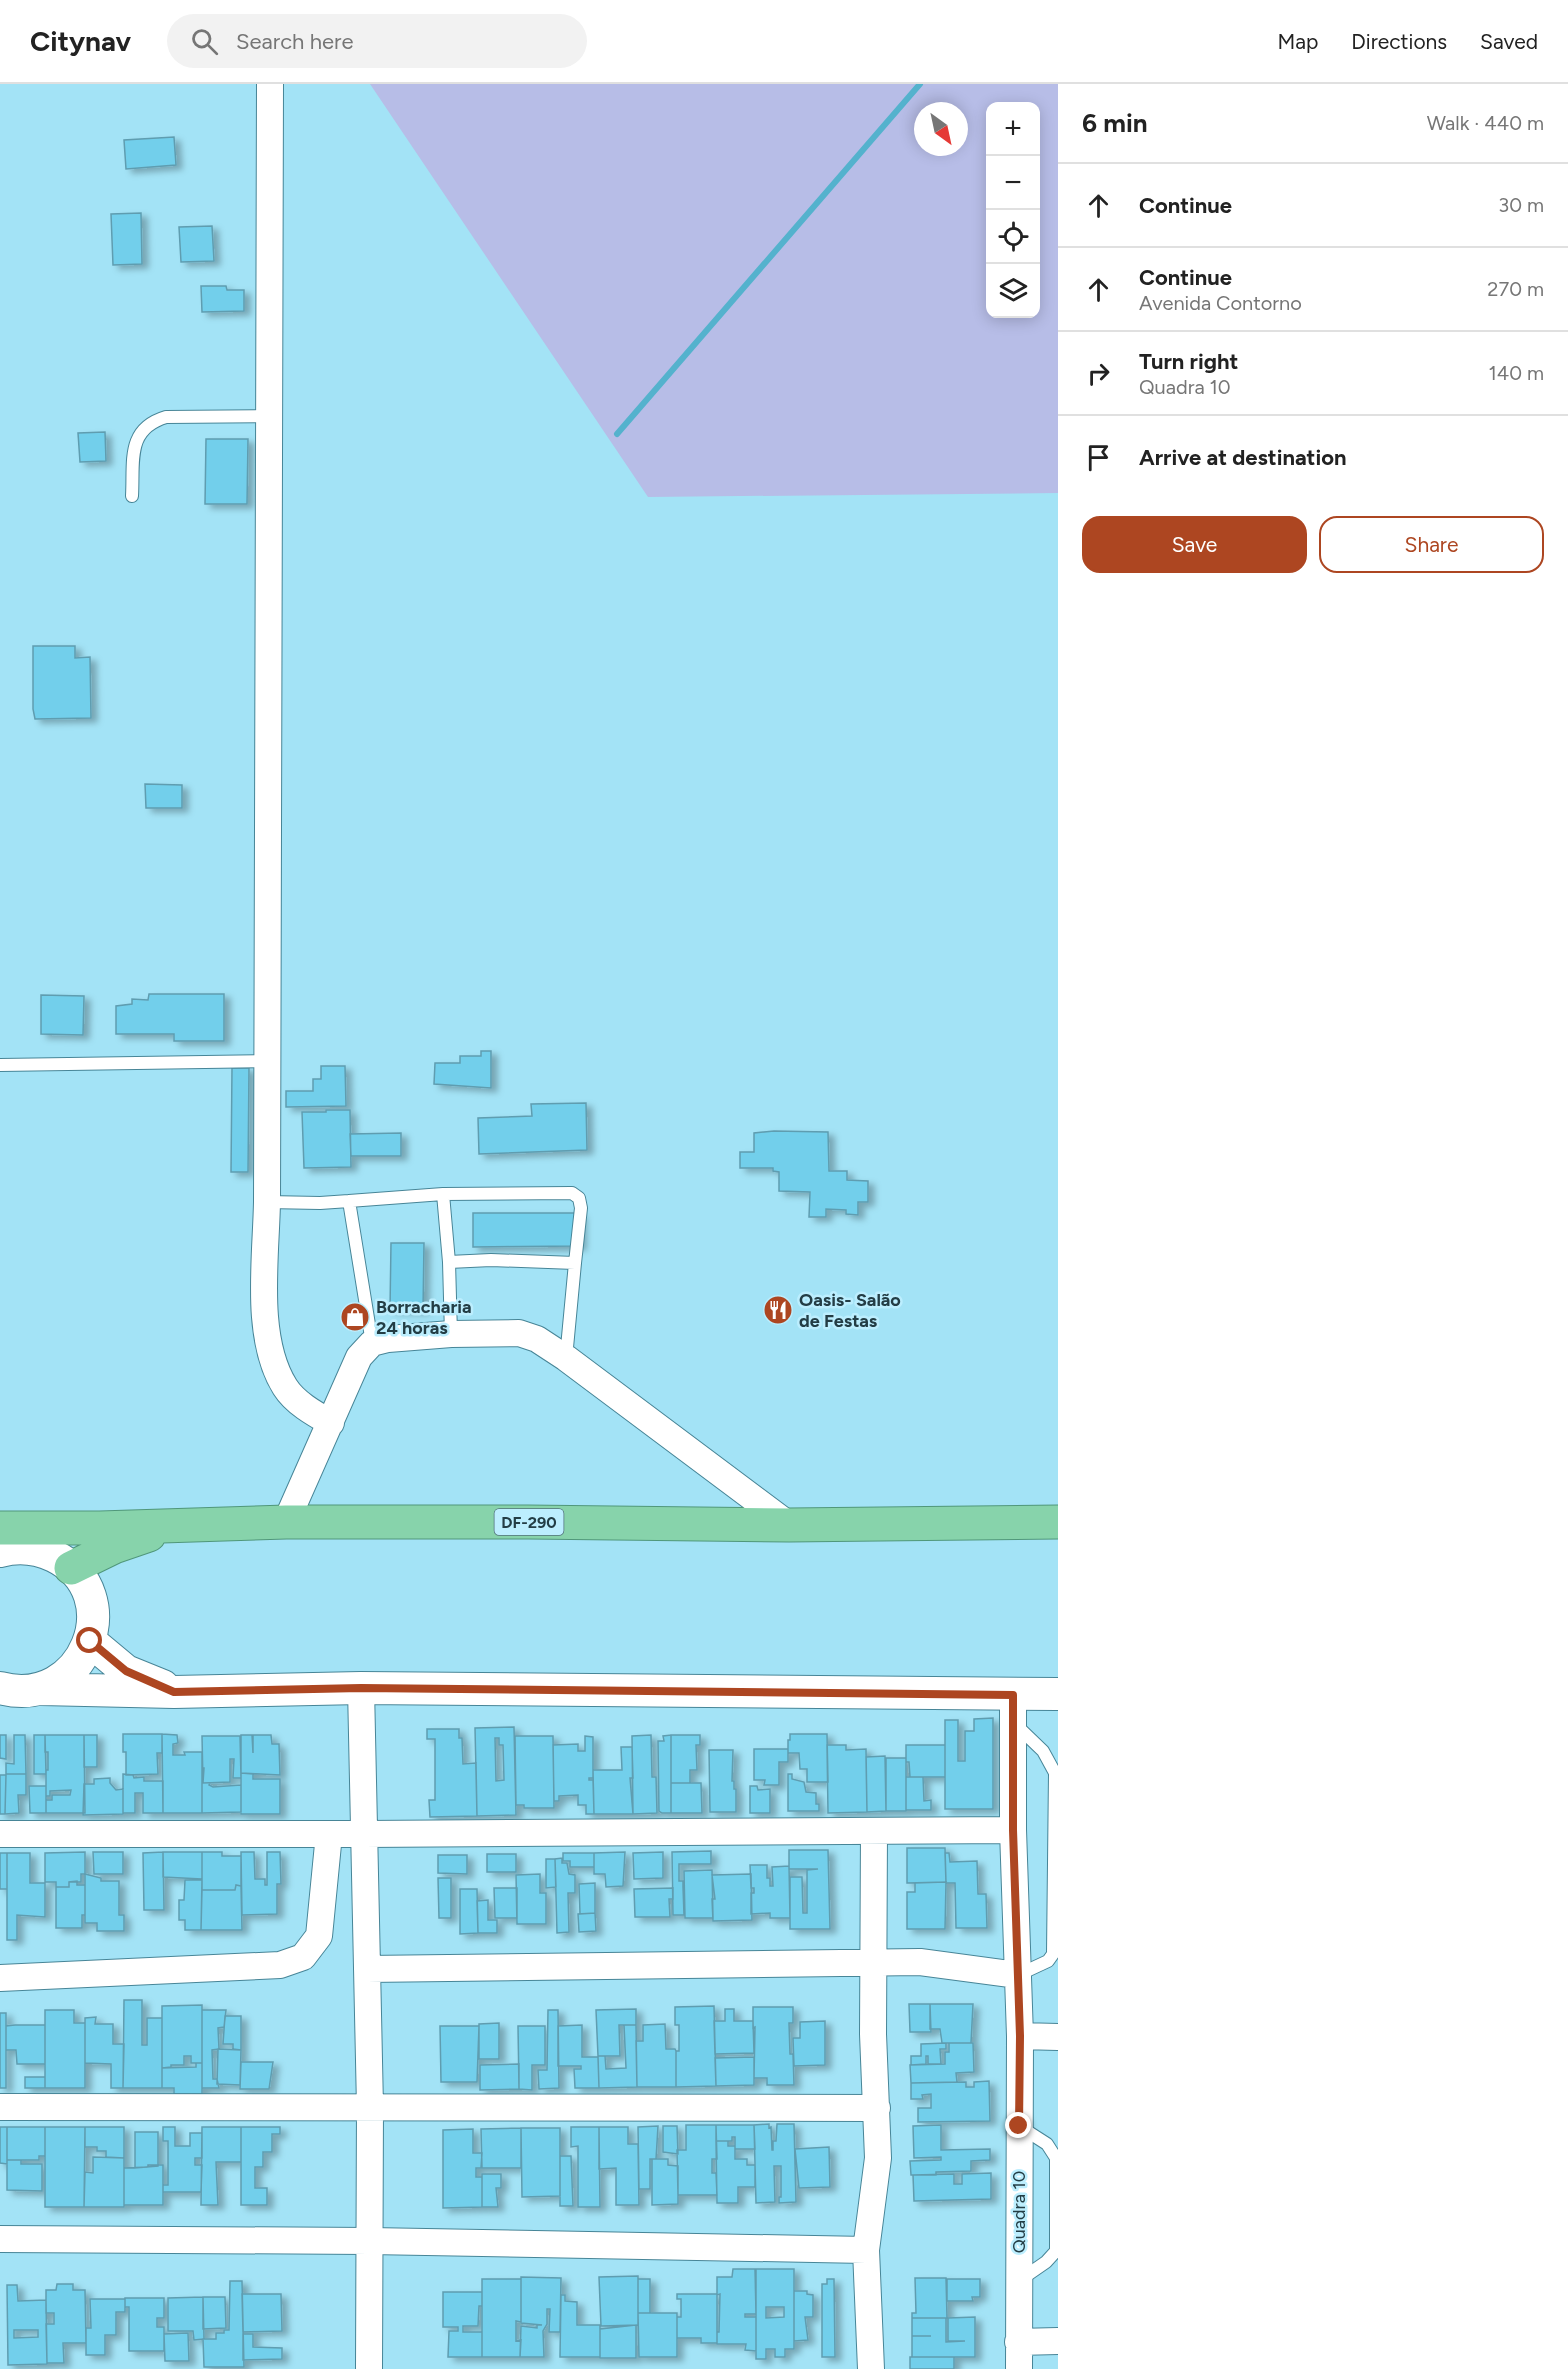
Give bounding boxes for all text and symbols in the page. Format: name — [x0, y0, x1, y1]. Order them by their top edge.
search box — [167, 14, 587, 68]
text: Citynav — [30, 24, 131, 58]
icon: search — [188, 25, 221, 58]
text: Search here — [236, 28, 354, 55]
text: Map — [1277, 29, 1318, 54]
text: Directions — [1351, 29, 1447, 54]
text: Saved — [1480, 29, 1538, 54]
north arrow — [914, 102, 968, 156]
map controls — [986, 102, 1040, 318]
button: + — [986, 102, 1040, 156]
text: 6 min — [1082, 107, 1148, 139]
text: Walk · 440 m — [1427, 111, 1544, 135]
button: − — [986, 156, 1040, 210]
icon: ahead — [1082, 189, 1115, 222]
text: Continue — [1139, 192, 1232, 219]
text: 30 m — [1498, 193, 1544, 217]
button: locate — [986, 210, 1040, 264]
button: layers — [986, 264, 1040, 318]
text: Continue — [1139, 264, 1232, 291]
icon: ahead — [1082, 273, 1115, 306]
text: 270 m — [1487, 277, 1544, 301]
text: Avenida Contorno — [1139, 291, 1302, 315]
text: Turn right — [1139, 348, 1238, 375]
icon: right — [1082, 357, 1115, 390]
text: 140 m — [1489, 361, 1544, 385]
text: Quadra 10 — [1139, 375, 1231, 399]
icon: arrive — [1082, 441, 1115, 474]
text: Arrive at destination — [1139, 444, 1347, 471]
button: Save — [1082, 516, 1307, 573]
button: Share — [1319, 516, 1544, 573]
place label: Oasis- Salão de Festas — [799, 1289, 901, 1332]
restaurant icon: Oasis- Salão de Festas — [762, 1294, 794, 1326]
place label: Borracharia 24 horas — [376, 1296, 472, 1339]
shop icon: Borracharia 24 horas — [339, 1301, 371, 1333]
road number: DF-290 — [494, 1509, 564, 1535]
route start — [76, 1627, 102, 1653]
route end — [1005, 2112, 1031, 2138]
street label: Quadra 10 — [1008, 2171, 1030, 2253]

